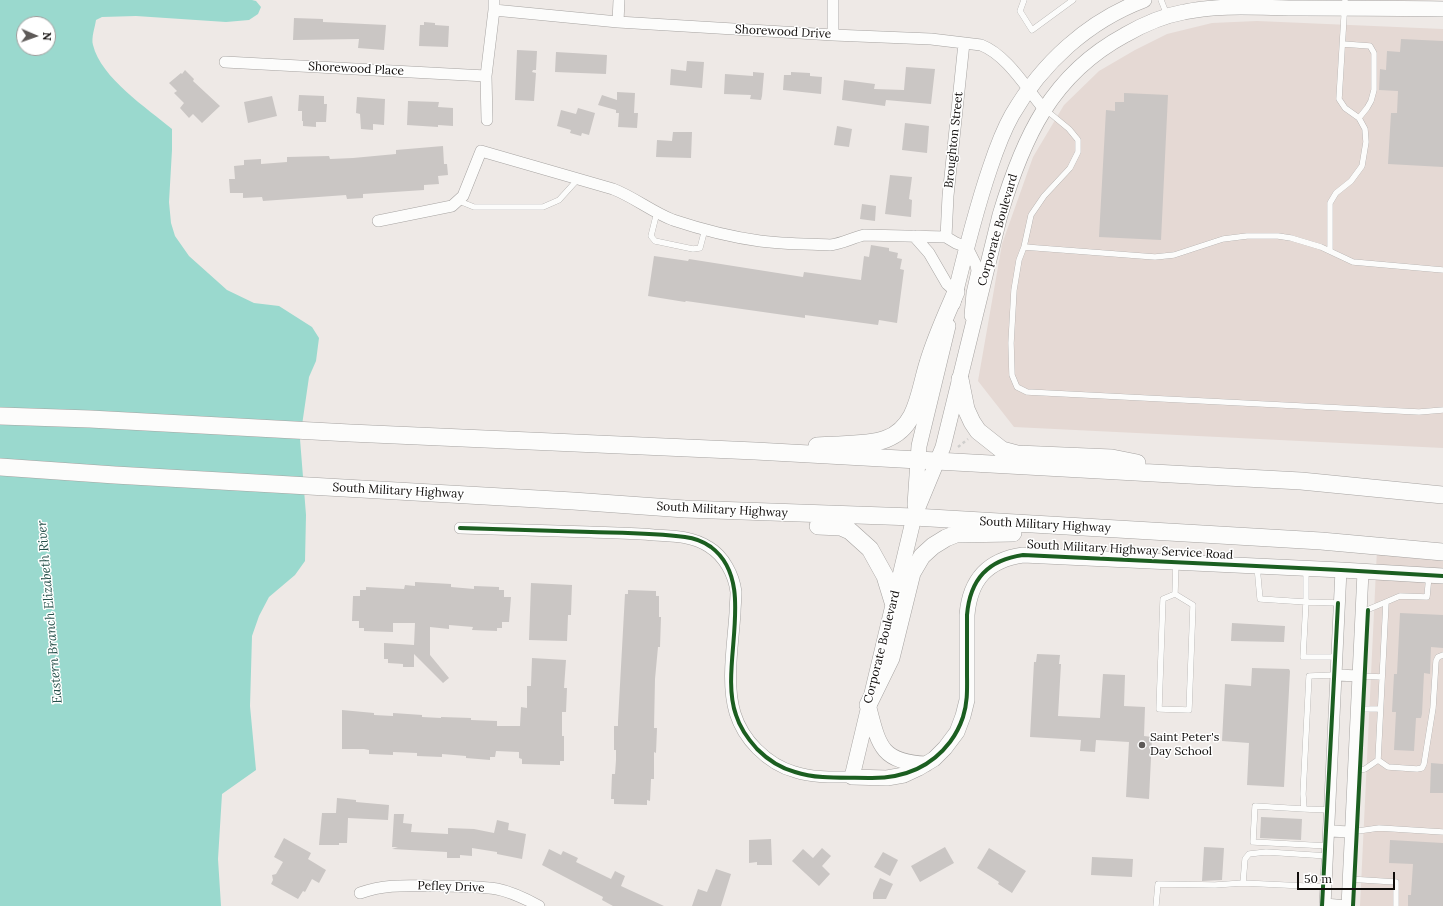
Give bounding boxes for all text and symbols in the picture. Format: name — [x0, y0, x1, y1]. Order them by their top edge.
north arrow — [16, 16, 56, 56]
street label: Shorewood Drive — [734, 22, 832, 42]
text: N — [40, 32, 54, 41]
street label: Shorewood Place — [308, 59, 404, 79]
street label: Broughton Street — [942, 91, 966, 189]
street label: Corporate Boulevard — [975, 172, 1021, 288]
street label: South Military Highway — [332, 480, 464, 502]
street label: South Military Highway — [656, 499, 788, 521]
street label: South Military Highway — [979, 514, 1111, 536]
water label: Eastern Branch Elizabeth River — [34, 520, 66, 704]
street label: South Military Highway Service Road — [1027, 537, 1233, 563]
street label: Corporate Boulevard — [861, 589, 903, 705]
place label: Saint Peter's Day School — [1150, 731, 1219, 759]
marker: Saint Peter's Day School — [1137, 740, 1147, 750]
scale bar — [1299, 864, 1397, 890]
text: 50 m — [1304, 871, 1332, 886]
street label: Pefley Drive — [417, 879, 485, 895]

